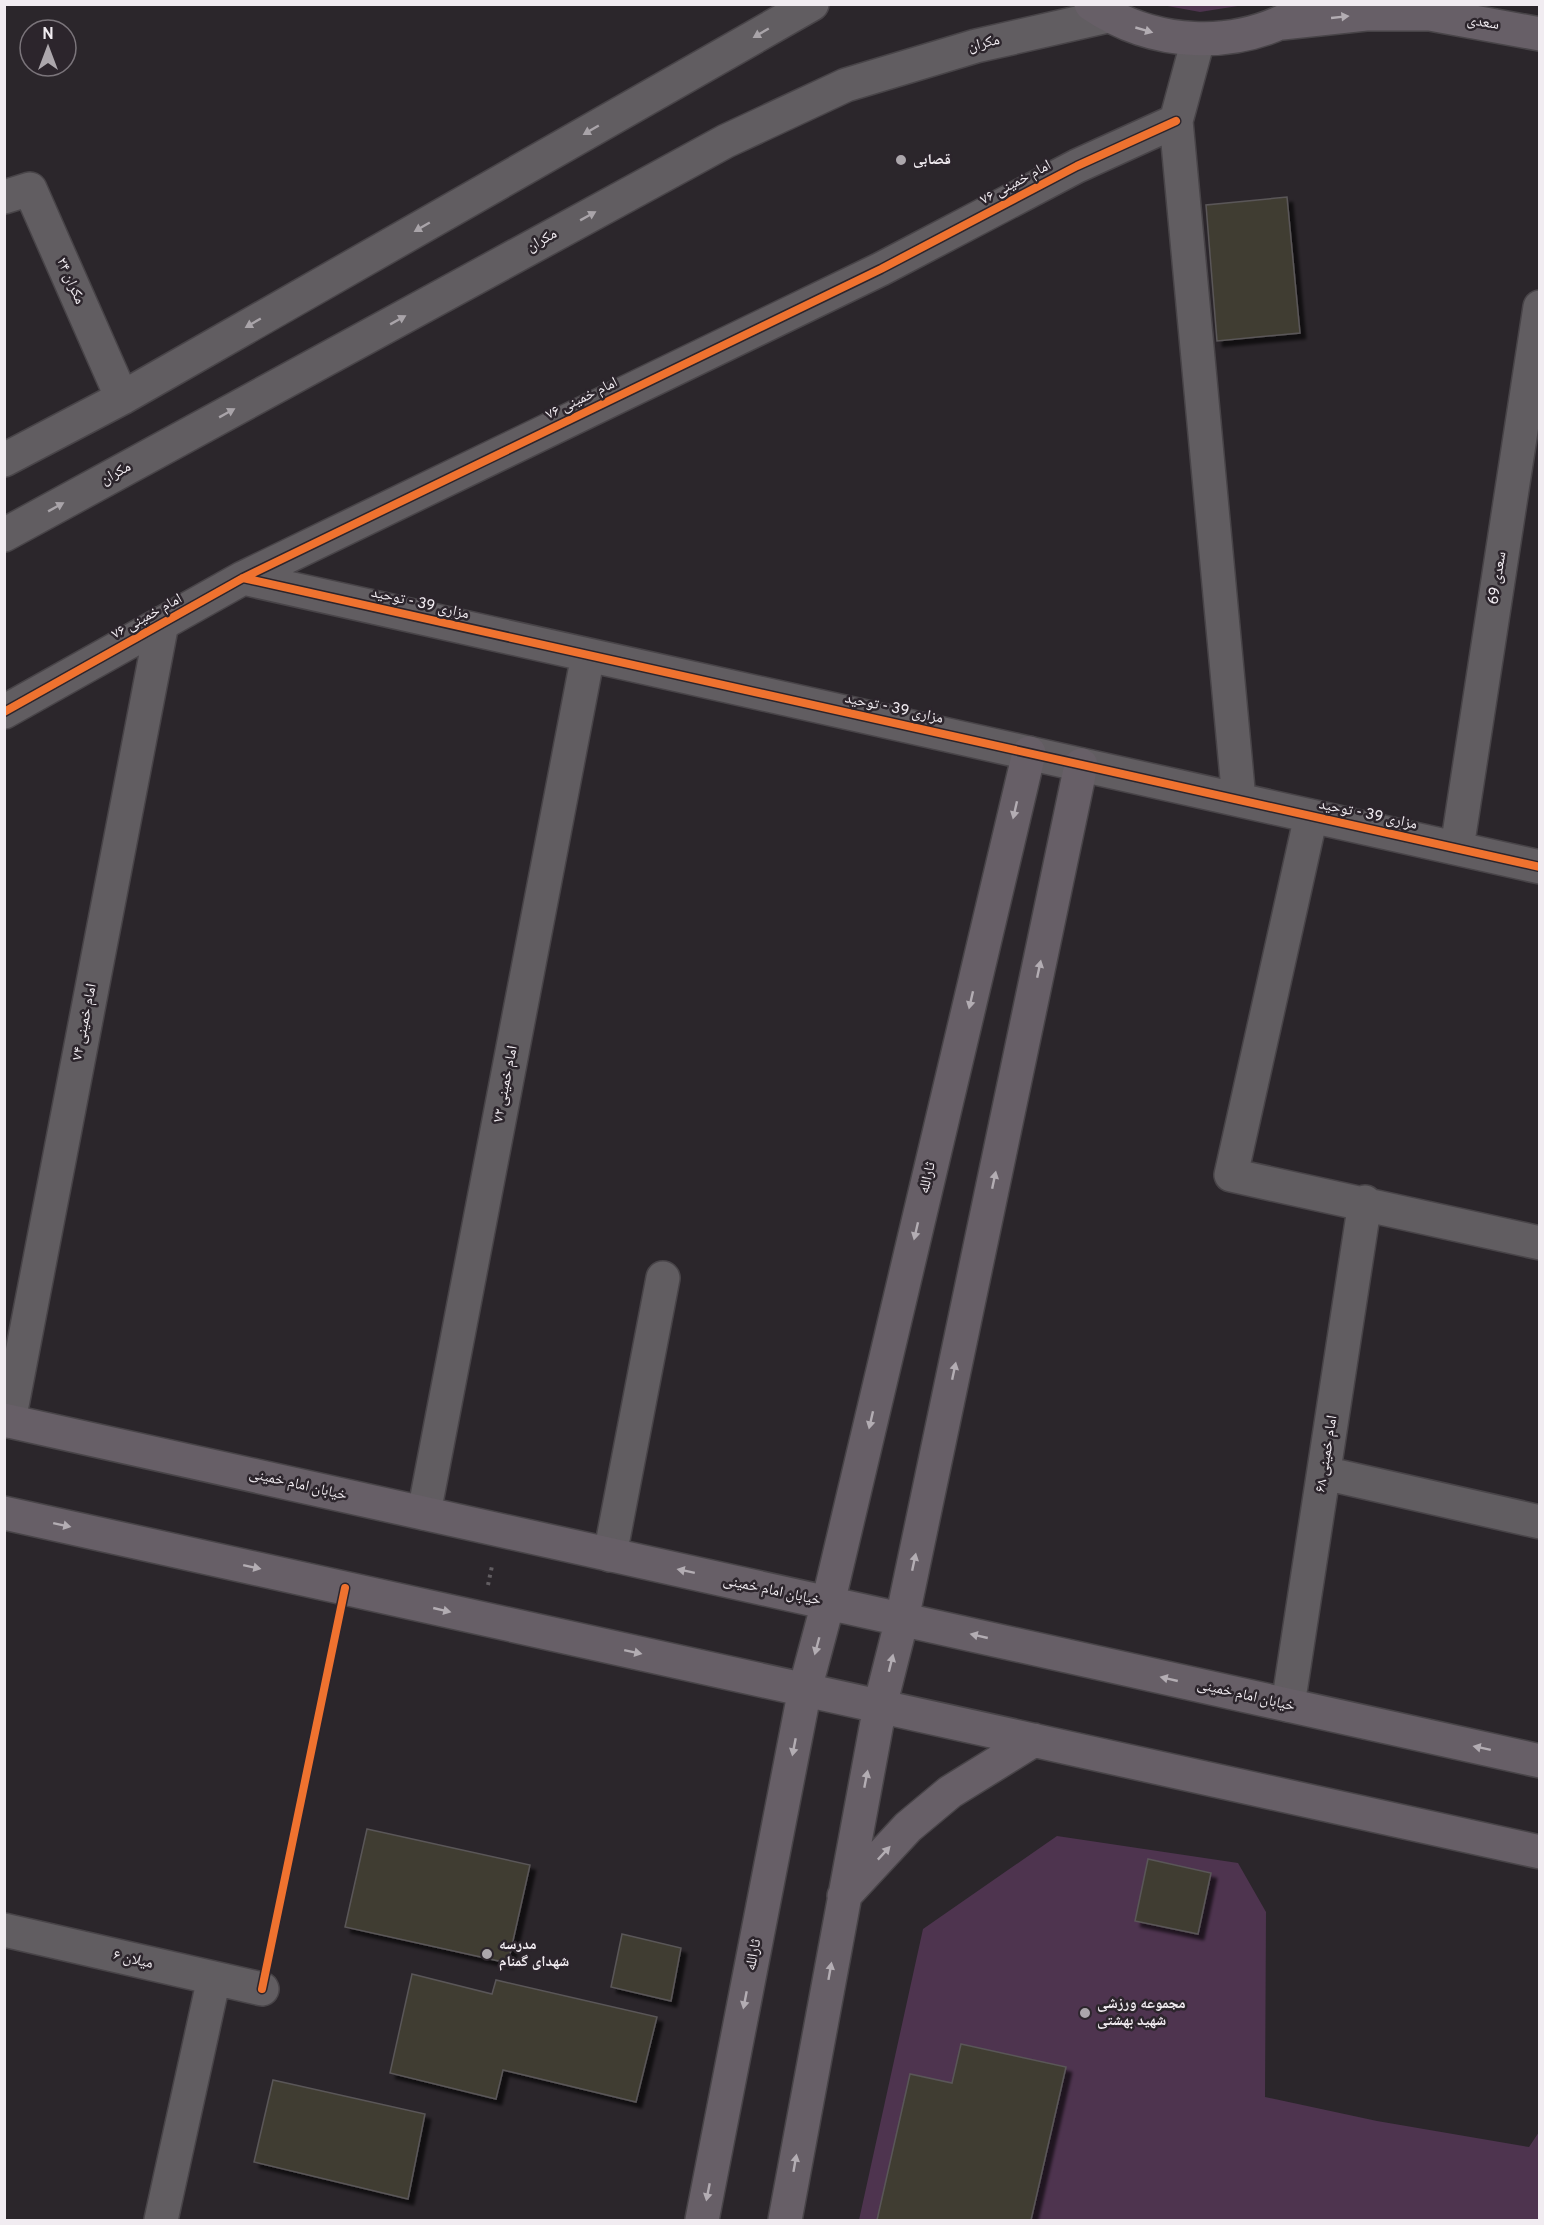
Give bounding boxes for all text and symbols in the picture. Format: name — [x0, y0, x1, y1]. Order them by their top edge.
street label: سعدی — [1465, 11, 1501, 35]
one-way arrow — [1330, 12, 1349, 21]
north arrow — [18, 18, 78, 78]
text: N — [42, 25, 54, 45]
one-way arrow — [1135, 26, 1153, 35]
one-way arrow — [753, 28, 769, 39]
street label: مکران — [966, 31, 1002, 57]
one-way arrow — [583, 125, 600, 135]
place label: قصابی — [913, 151, 951, 170]
marker: قصابی — [894, 153, 908, 167]
street label: امام خمینی ۷۶ — [977, 156, 1055, 210]
one-way arrow — [579, 211, 596, 221]
one-way arrow — [414, 221, 430, 232]
street label: مکران — [523, 225, 561, 257]
street label: مکران ۲۴ — [51, 255, 89, 307]
one-way arrow — [390, 315, 407, 325]
one-way arrow — [244, 318, 261, 328]
street label: امام خمینی ۷۶ — [543, 373, 621, 425]
one-way arrow — [219, 408, 236, 418]
street label: مکران — [97, 458, 135, 490]
one-way arrow — [48, 502, 65, 512]
street label: سعدی 69 — [1484, 550, 1512, 606]
street label: مزاری 39 - توحید — [369, 583, 471, 625]
street label: امام خمینی ۷۶ — [108, 590, 186, 644]
street label: مزاری 39 - توحید — [843, 689, 945, 729]
street label: مزاری 39 - توحید — [1317, 795, 1419, 835]
one-way arrow — [1010, 801, 1020, 819]
one-way arrow — [1034, 960, 1044, 978]
street label: امام خمینی ۷۴ — [68, 982, 102, 1062]
one-way arrow — [965, 991, 975, 1009]
street label: امام خمینی ۷۲ — [489, 1044, 523, 1124]
street label: ثارالله — [915, 1160, 941, 1196]
one-way arrow — [990, 1171, 999, 1190]
one-way arrow — [911, 1221, 920, 1240]
one-way arrow — [950, 1361, 959, 1380]
one-way arrow — [866, 1411, 876, 1430]
street label: امام خمینی ۶۸ — [1312, 1414, 1342, 1494]
street label: خیابان امام خمینی — [247, 1465, 349, 1506]
one-way arrow — [52, 1521, 71, 1531]
one-way arrow — [910, 1552, 919, 1571]
one-way arrow — [243, 1563, 261, 1573]
one-way arrow — [676, 1566, 695, 1576]
street label: خیابان امام خمینی — [721, 1571, 823, 1611]
one-way arrow — [433, 1605, 452, 1615]
one-way arrow — [969, 1631, 988, 1641]
one-way arrow — [811, 1637, 821, 1655]
one-way arrow — [624, 1647, 642, 1657]
one-way arrow — [887, 1654, 896, 1672]
one-way arrow — [1160, 1673, 1178, 1683]
street label: خیابان امام خمینی — [1195, 1676, 1297, 1717]
one-way arrow — [789, 1738, 798, 1757]
one-way arrow — [1473, 1743, 1492, 1752]
one-way arrow — [862, 1770, 871, 1789]
one-way arrow — [877, 1845, 891, 1860]
place label: مدرسه شهدای گمنام — [499, 1936, 569, 1972]
street label: ثارالله — [742, 1938, 766, 1972]
street label: میلان ۶ — [111, 1946, 155, 1974]
marker: مدرسه شهدای گمنام — [480, 1947, 494, 1961]
one-way arrow — [826, 1961, 835, 1980]
one-way arrow — [740, 1991, 749, 2010]
place label: مجموعه ورزشی شهید بهشتی — [1097, 1995, 1186, 2031]
marker: مجموعه ورزشی شهید بهشتی — [1078, 2006, 1092, 2020]
one-way arrow — [791, 2153, 800, 2172]
one-way arrow — [703, 2182, 712, 2201]

